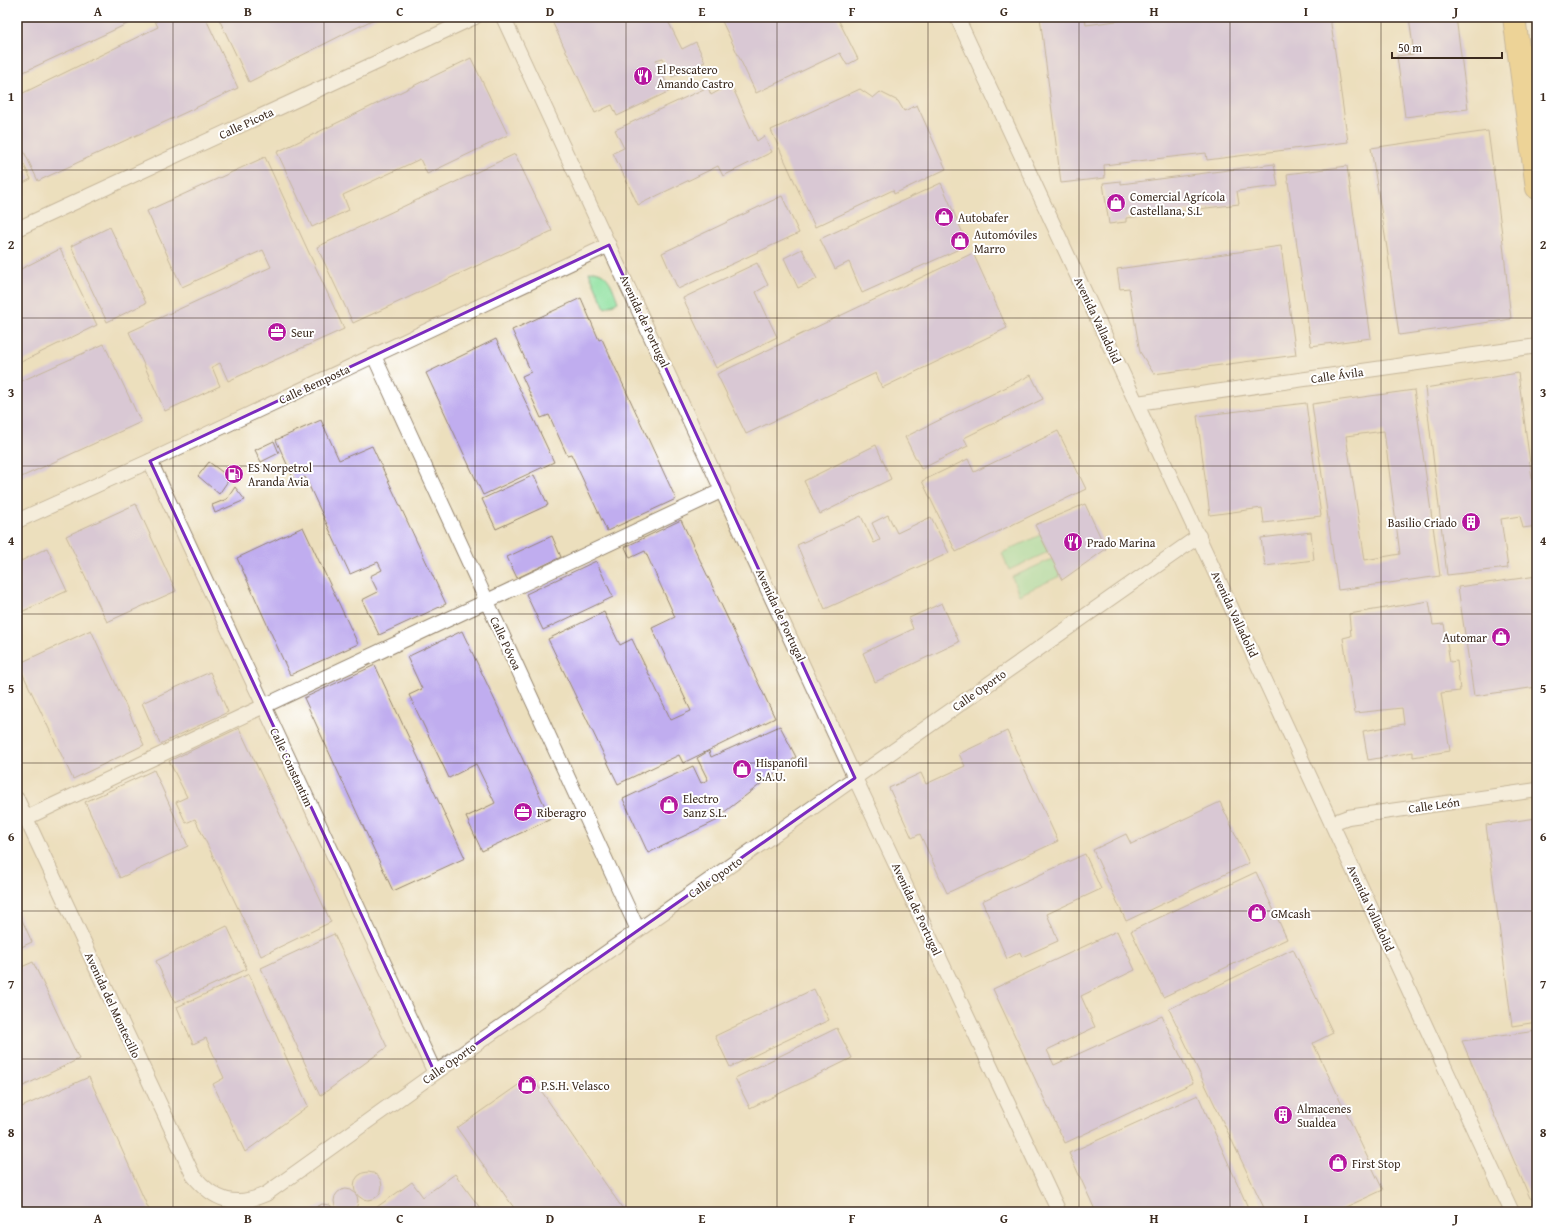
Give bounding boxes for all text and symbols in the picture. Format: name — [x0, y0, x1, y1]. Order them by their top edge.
text: A — [94, 2, 103, 21]
text: B — [244, 2, 252, 21]
text: C — [396, 2, 404, 21]
text: D — [546, 2, 554, 21]
text: E — [699, 2, 706, 21]
text: F — [849, 2, 856, 21]
text: G — [1000, 2, 1008, 21]
text: H — [1149, 2, 1159, 21]
text: I — [1304, 2, 1308, 21]
text: J — [1452, 2, 1459, 21]
scale bar — [1392, 34, 1502, 60]
text: 50 m — [1398, 39, 1422, 56]
place label: El Pescatero Amando Castro — [657, 61, 734, 92]
restaurant icon: El Pescatero Amando Castro — [632, 65, 654, 87]
text: 1 — [8, 87, 14, 106]
text: 1 — [1540, 87, 1546, 106]
street label: Calle Picota — [216, 103, 276, 143]
place label: Comercial Agrícola Castellana, S.L — [1130, 188, 1226, 219]
shop icon: Comercial Agrícola Castellana, S.L — [1105, 192, 1127, 214]
shop icon: Autobafer — [933, 206, 955, 228]
place label: Autobafer — [958, 209, 1008, 226]
place label: Automóviles Marro — [974, 226, 1037, 257]
shop icon: Automóviles Marro — [949, 230, 971, 252]
text: 2 — [8, 235, 15, 254]
text: 2 — [1540, 235, 1547, 254]
street label: Avenida de Portugal — [616, 272, 674, 371]
street label: Avenida Valladolid — [1070, 274, 1126, 367]
office icon: Seur — [266, 321, 288, 343]
place label: Seur — [291, 324, 314, 341]
street label: Calle Bemposta — [276, 360, 353, 408]
street label: Calle Ávila — [1310, 363, 1365, 387]
text: 3 — [8, 383, 14, 402]
text: 3 — [1540, 383, 1546, 402]
place label: ES Norpetrol Aranda Avia — [248, 459, 313, 490]
fuel station icon: ES Norpetrol Aranda Avia — [223, 463, 245, 485]
building icon: Basilio Criado — [1460, 511, 1482, 533]
place label: Basilio Criado — [1388, 514, 1457, 531]
text: 4 — [8, 531, 15, 550]
restaurant icon: Prado Marina — [1062, 531, 1084, 553]
text: 4 — [1540, 531, 1547, 550]
place label: Prado Marina — [1087, 534, 1156, 551]
street label: Avenida de Portugal — [752, 566, 810, 665]
street label: Avenida Valladolid — [1207, 568, 1263, 661]
street label: Calle Póvoa — [486, 613, 526, 673]
shop icon: Automar — [1490, 626, 1512, 648]
place label: Automar — [1442, 629, 1487, 646]
street label: Calle Oporto — [949, 665, 1009, 715]
text: 5 — [8, 679, 15, 698]
text: 5 — [1540, 679, 1547, 698]
street label: Calle Constantim — [266, 725, 318, 809]
place label: Hispanofil S.A.U. — [756, 754, 808, 785]
shop icon: Hispanofil S.A.U. — [731, 758, 753, 780]
place label: Electro Sanz S.L. — [683, 790, 727, 821]
street label: Calle León — [1407, 793, 1461, 817]
shop icon: Electro Sanz S.L. — [658, 794, 680, 816]
office icon: Riberagro — [512, 801, 534, 823]
place label: Riberagro — [537, 804, 586, 821]
text: 6 — [8, 827, 15, 846]
text: 6 — [1540, 827, 1547, 846]
street label: Calle Oporto — [685, 852, 745, 902]
street label: Avenida de Portugal — [888, 860, 946, 959]
street label: Avenida Valladolid — [1343, 862, 1399, 955]
shop icon: GMcash — [1246, 902, 1268, 924]
place label: GMcash — [1271, 905, 1311, 922]
street label: Avenida del Montecillo — [81, 949, 145, 1061]
text: 7 — [8, 975, 15, 994]
text: 7 — [1540, 975, 1547, 994]
street label: Calle Oporto — [419, 1038, 479, 1088]
shop icon: P.S.H. Velasco — [516, 1074, 538, 1096]
place label: P.S.H. Velasco — [541, 1077, 610, 1094]
place label: Almacenes Sualdea — [1297, 1100, 1351, 1131]
building icon: Almacenes Sualdea — [1272, 1104, 1294, 1126]
text: 8 — [8, 1123, 15, 1142]
text: 8 — [1540, 1123, 1547, 1142]
shop icon: First Stop — [1327, 1152, 1349, 1174]
place label: First Stop — [1352, 1155, 1401, 1172]
text: A — [94, 1209, 103, 1228]
text: B — [244, 1209, 252, 1228]
text: C — [396, 1209, 404, 1228]
text: D — [546, 1209, 554, 1228]
text: E — [699, 1209, 706, 1228]
text: F — [849, 1209, 856, 1228]
text: G — [1000, 1209, 1008, 1228]
text: H — [1149, 1209, 1159, 1228]
text: I — [1304, 1209, 1308, 1228]
text: J — [1452, 1209, 1459, 1228]

